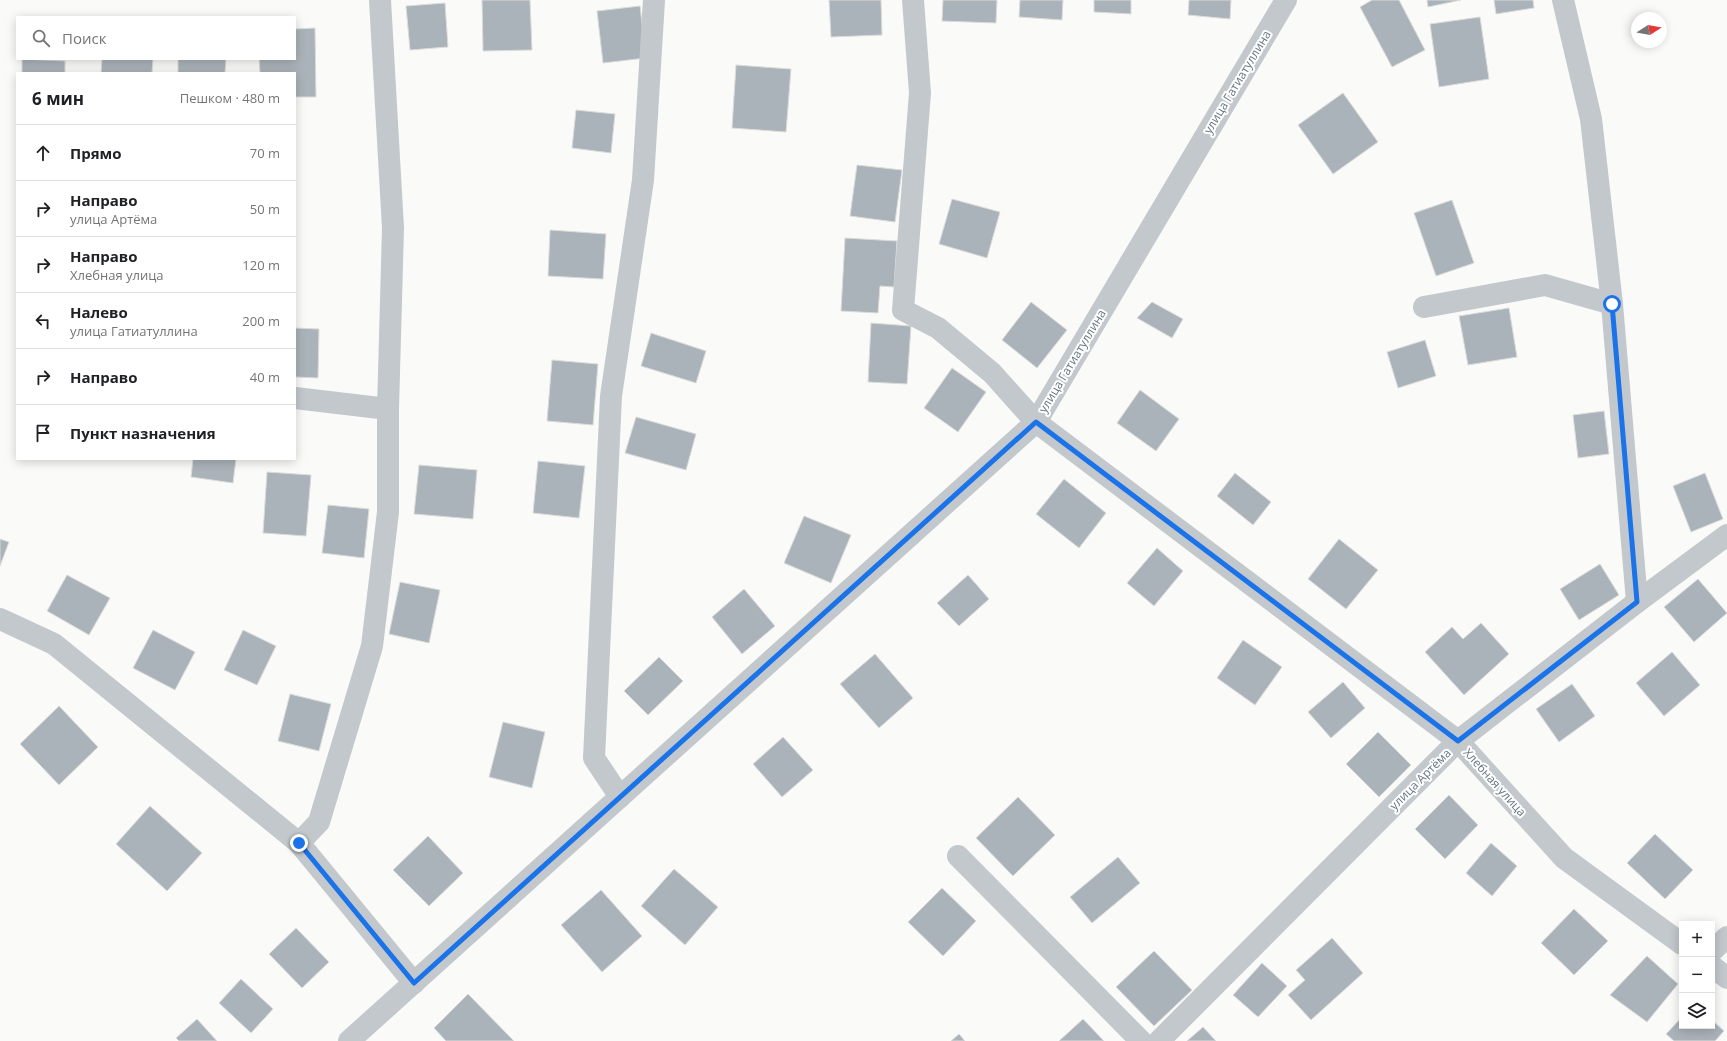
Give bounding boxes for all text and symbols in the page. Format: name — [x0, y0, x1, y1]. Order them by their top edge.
north arrow — [1631, 12, 1667, 48]
search box — [16, 16, 296, 60]
icon: search — [30, 27, 52, 49]
street label: улица Гатиатуллина — [1199, 27, 1275, 137]
text: Поиск — [62, 28, 106, 48]
text: 6 мин — [32, 87, 84, 110]
text: Пешком · 480 m — [180, 89, 280, 107]
icon: ahead — [32, 142, 54, 164]
text: Прямо — [70, 143, 122, 163]
text: 70 m — [250, 144, 280, 162]
text: Направо — [70, 190, 138, 210]
icon: right — [32, 198, 54, 220]
text: 50 m — [250, 200, 280, 218]
text: улица Артёма — [70, 210, 157, 228]
text: Направо — [70, 246, 138, 266]
icon: right — [32, 254, 54, 276]
text: 120 m — [242, 256, 280, 274]
text: Хлебная улица — [70, 266, 164, 284]
route start — [1603, 295, 1621, 313]
text: Налево — [70, 302, 128, 322]
street label: улица Гатиатуллина — [1034, 306, 1110, 416]
icon: left — [32, 310, 54, 332]
text: 200 m — [242, 312, 280, 330]
text: улица Гатиатуллина — [70, 322, 198, 340]
icon: right — [32, 366, 54, 388]
text: Направо — [70, 367, 138, 387]
text: 40 m — [250, 368, 280, 386]
icon: arrive — [32, 422, 54, 444]
text: Пункт назначения — [70, 423, 216, 443]
street label: улица Артёма — [1385, 744, 1455, 814]
street label: Хлебная улица — [1460, 744, 1530, 820]
route end — [290, 834, 308, 852]
map controls — [1679, 921, 1715, 1029]
button: + — [1679, 921, 1715, 957]
button: − — [1679, 957, 1715, 993]
button: layers — [1679, 993, 1715, 1029]

